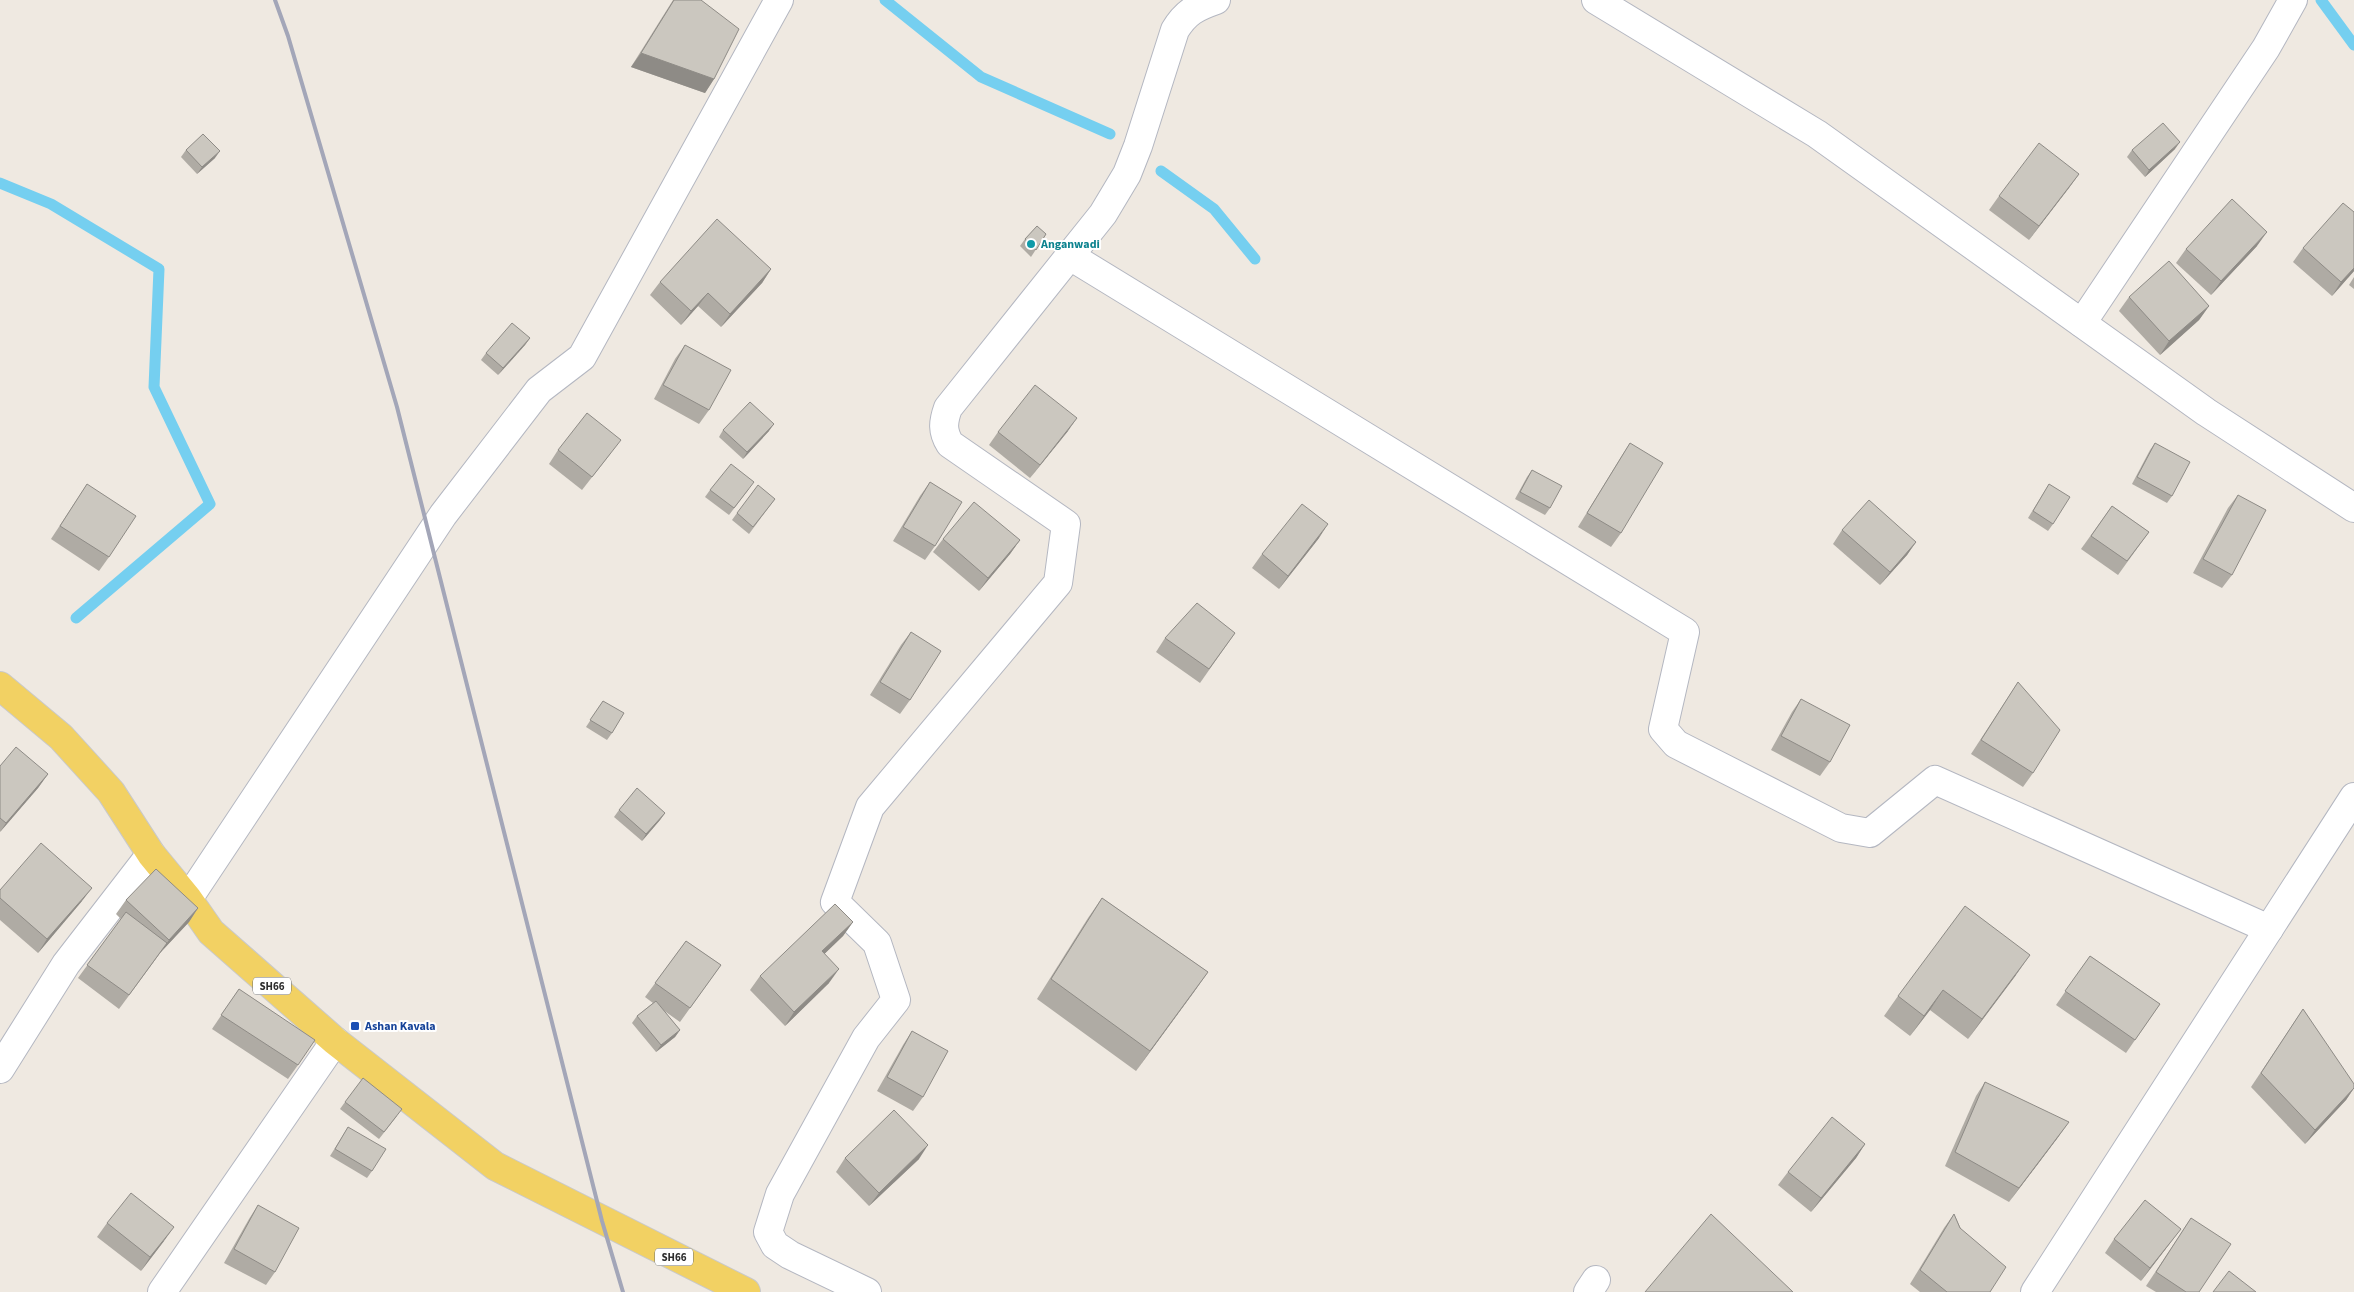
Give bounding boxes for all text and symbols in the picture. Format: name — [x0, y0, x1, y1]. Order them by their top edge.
place label: Anganwadi — [1040, 236, 1100, 253]
marker: Anganwadi — [1025, 238, 1037, 250]
road number: SH66 — [253, 978, 291, 994]
place label: Ashan Kavala — [364, 1018, 436, 1035]
marker: Ashan Kavala — [349, 1020, 361, 1032]
road number: SH66 — [655, 1248, 693, 1266]

